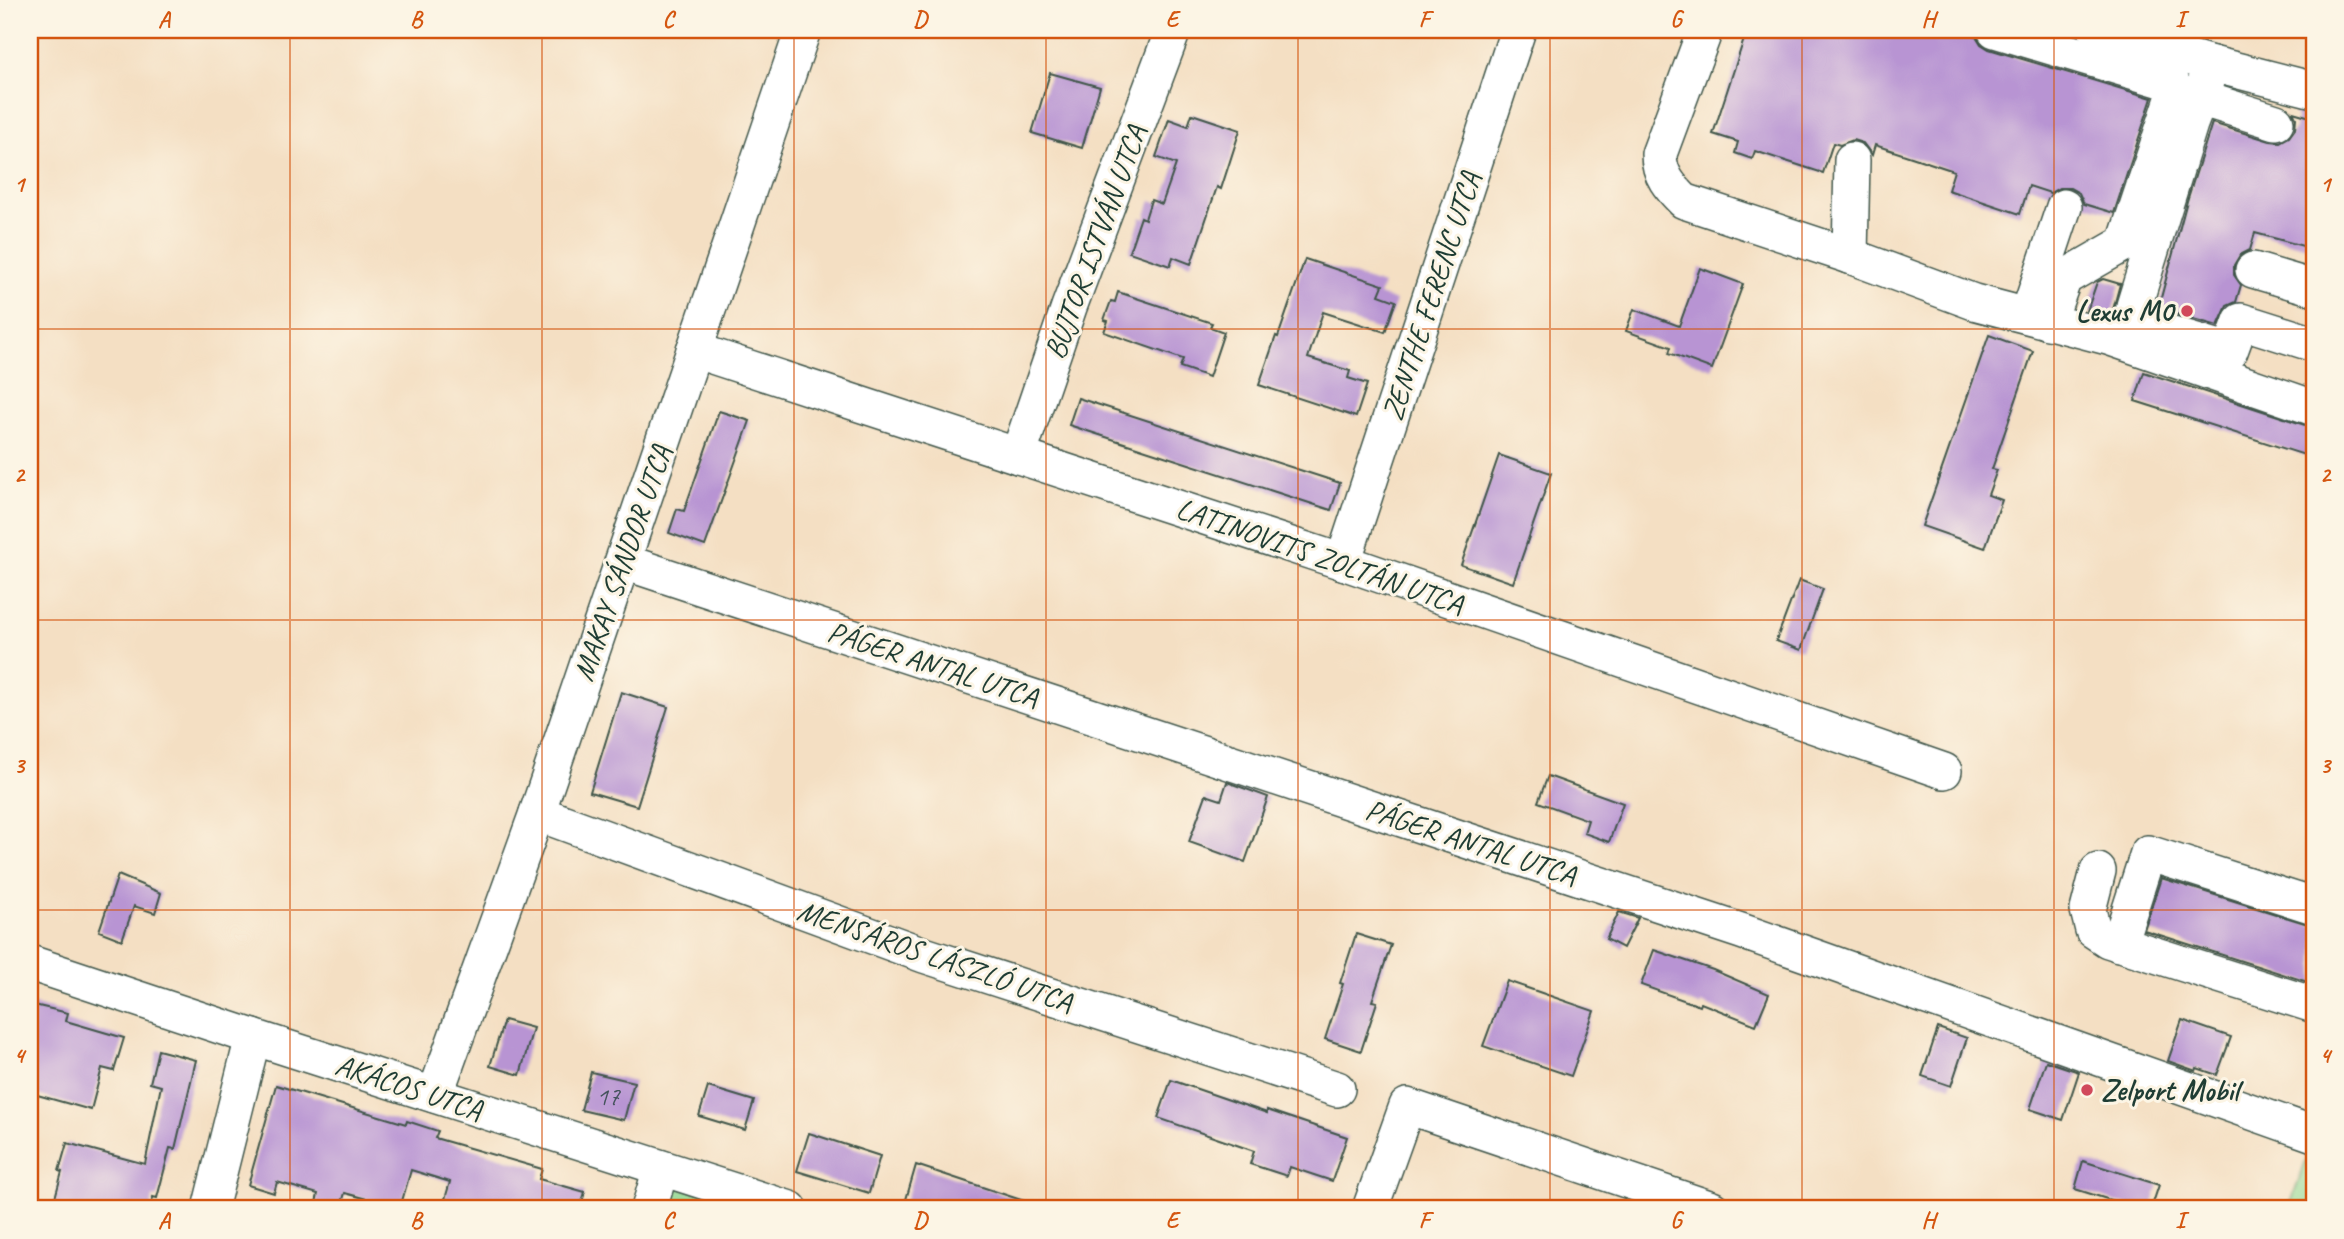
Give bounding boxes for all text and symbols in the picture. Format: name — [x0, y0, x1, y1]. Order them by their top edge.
text: A — [158, 5, 172, 34]
text: B — [410, 5, 424, 34]
text: C — [663, 5, 677, 34]
text: D — [913, 5, 929, 34]
text: E — [1166, 5, 1182, 34]
text: F — [1419, 5, 1435, 34]
text: G — [1670, 5, 1685, 34]
text: H — [1921, 5, 1939, 34]
text: I — [2175, 5, 2190, 34]
street label: BUJTOR ISTVÁN UTCA — [1035, 119, 1155, 364]
street label: ZENTHE FERENC UTCA — [1373, 166, 1489, 425]
text: 1 — [14, 170, 27, 199]
text: 1 — [2320, 170, 2333, 199]
place label: Lexus M0 — [2076, 292, 2176, 330]
marker: Lexus M0 — [2179, 303, 2195, 319]
street label: MAKAY SÁNDOR UTCA — [564, 440, 680, 686]
text: 2 — [14, 460, 27, 489]
text: 2 — [2320, 460, 2333, 489]
street label: LATINOVITS ZOLTÁN UTCA — [1172, 489, 1469, 623]
street label: PÁGER ANTAL UTCA — [823, 612, 1044, 716]
text: 3 — [14, 751, 27, 780]
text: 3 — [2320, 751, 2333, 780]
street label: PÁGER ANTAL UTCA — [1361, 790, 1582, 894]
street label: MENSÁROS LÁSZLÓ UTCA — [793, 891, 1078, 1021]
text: 4 — [14, 1041, 27, 1070]
text: 4 — [2320, 1041, 2333, 1070]
street label: AKÁCOS UTCA — [331, 1045, 488, 1129]
place label: Zelport Mobil — [2101, 1071, 2244, 1109]
house number: 17 — [596, 1080, 621, 1113]
marker: Zelport Mobil — [2079, 1082, 2095, 1098]
text: A — [158, 1206, 172, 1235]
text: B — [410, 1206, 424, 1235]
text: C — [663, 1206, 677, 1235]
text: D — [913, 1206, 929, 1235]
text: E — [1166, 1206, 1182, 1235]
text: F — [1419, 1206, 1435, 1235]
text: G — [1670, 1206, 1685, 1235]
text: H — [1921, 1206, 1939, 1235]
text: I — [2175, 1206, 2190, 1235]

